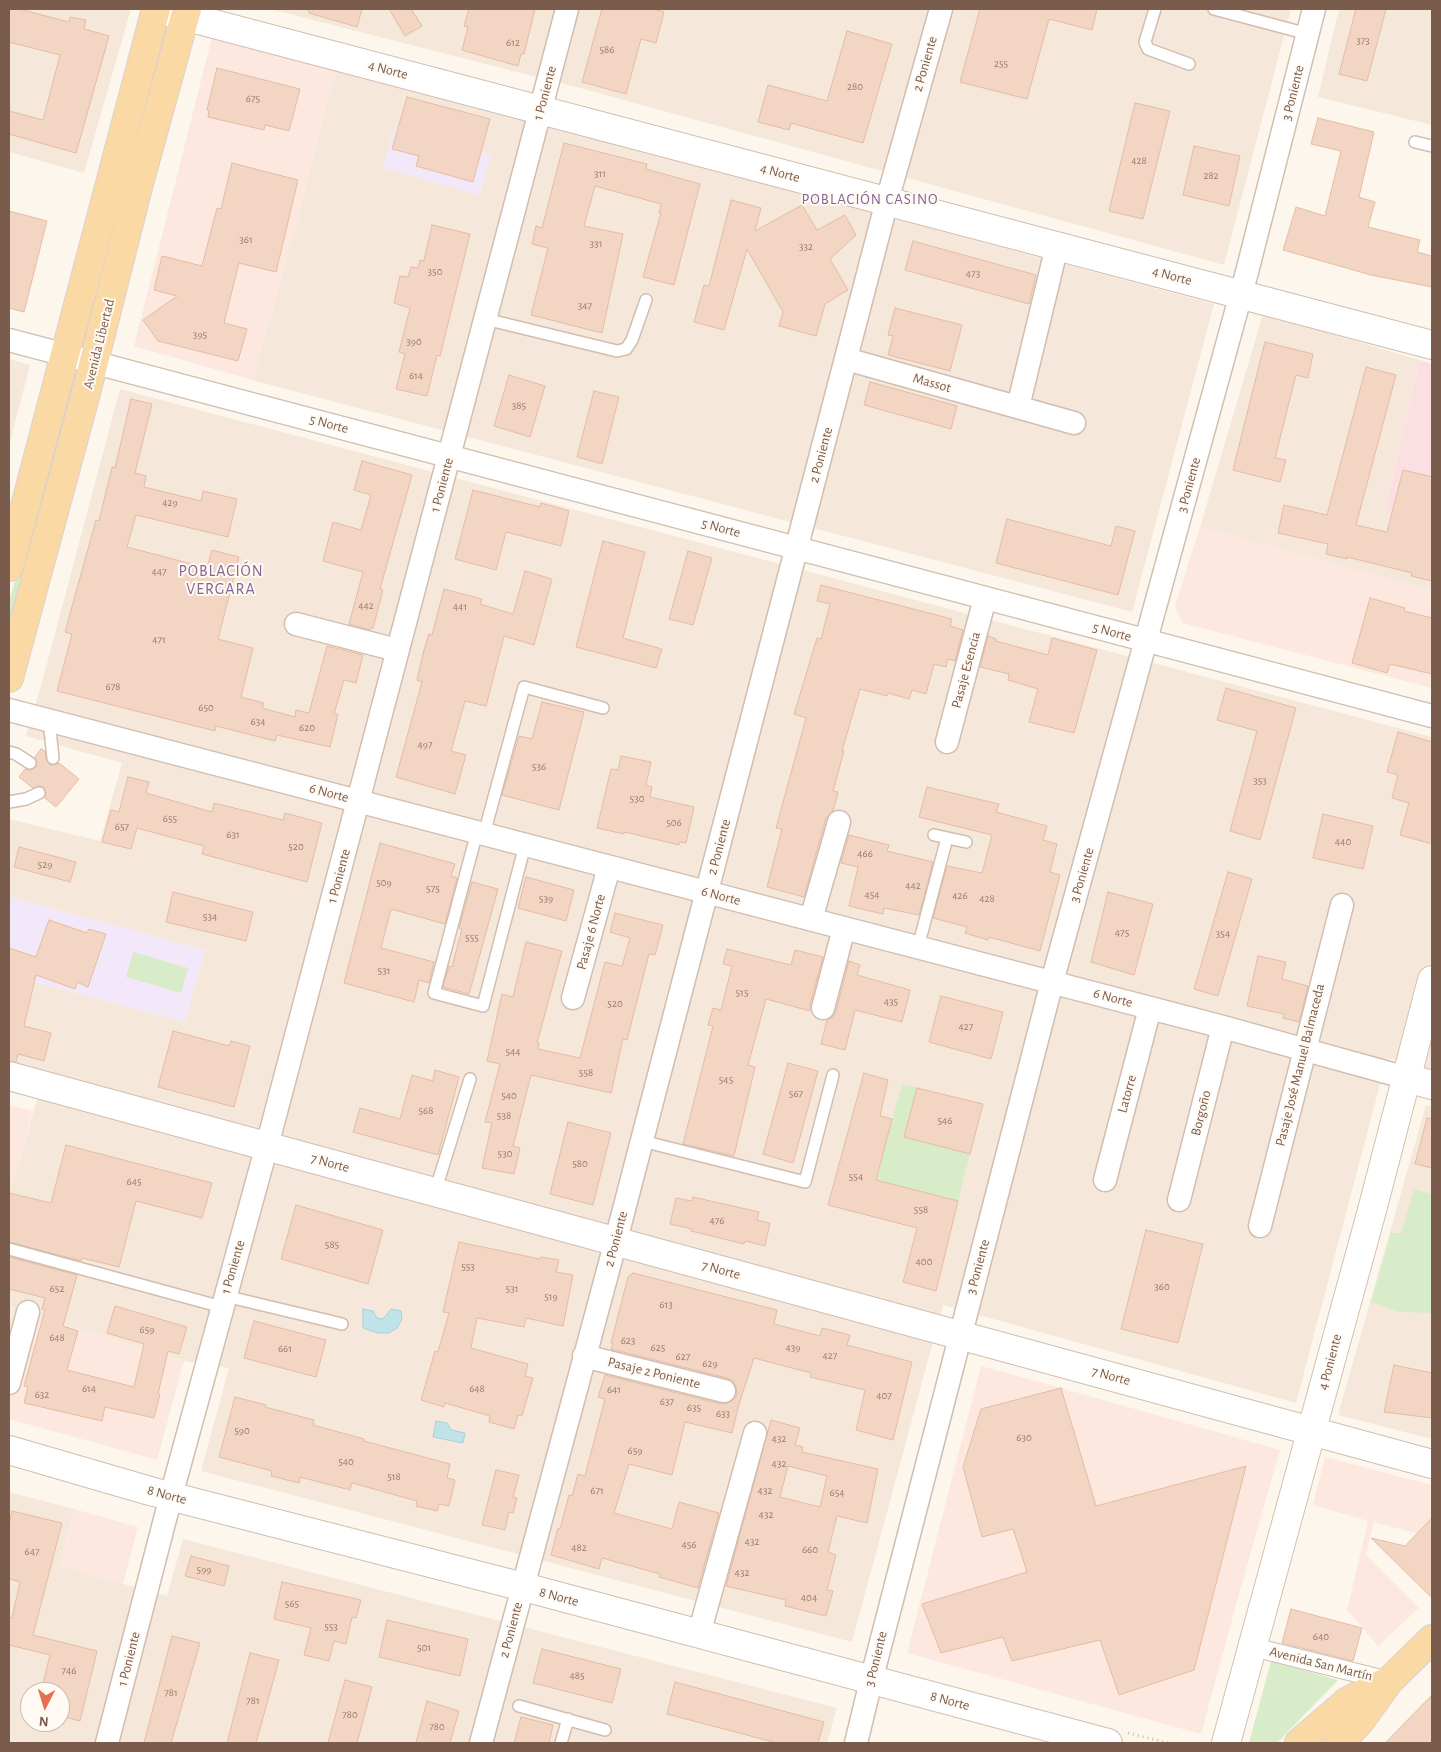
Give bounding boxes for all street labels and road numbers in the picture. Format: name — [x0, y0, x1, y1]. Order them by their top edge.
street label: 2 Poniente — [909, 34, 941, 94]
street label: 4 Norte — [366, 57, 410, 83]
street label: 1 Poniente — [530, 64, 560, 122]
street label: 3 Poniente — [1278, 64, 1308, 122]
street label: 4 Norte — [758, 160, 802, 186]
street label: 4 Norte — [1150, 263, 1194, 289]
street label: Avenida Libertad — [80, 297, 118, 391]
street label: Massot — [911, 370, 953, 396]
street label: 5 Norte — [308, 411, 350, 437]
street label: 2 Poniente — [805, 425, 837, 485]
street label: 1 Poniente — [427, 456, 457, 514]
street label: 3 Poniente — [1174, 456, 1204, 514]
street label: 5 Norte — [700, 515, 742, 541]
street label: 5 Norte — [1091, 619, 1133, 645]
street label: Pasaje Esencia — [948, 630, 984, 710]
street label: 6 Norte — [307, 780, 351, 806]
street label: 2 Poniente — [703, 817, 735, 877]
street label: 3 Poniente — [1066, 846, 1098, 904]
street label: 1 Poniente — [324, 847, 354, 905]
street label: 6 Norte — [699, 883, 743, 909]
street label: Pasaje 6 Norte — [573, 892, 609, 972]
street label: Pasaje José Manuel Balmaceda — [1272, 982, 1328, 1148]
street label: 6 Norte — [1091, 985, 1135, 1011]
street label: Latorre — [1114, 1073, 1140, 1115]
street label: Borgoño — [1187, 1089, 1215, 1137]
street label: 7 Norte — [309, 1150, 351, 1176]
street label: 2 Poniente — [600, 1209, 632, 1269]
street label: 1 Poniente — [217, 1238, 249, 1296]
street label: 3 Poniente — [963, 1238, 993, 1296]
street label: 7 Norte — [700, 1257, 742, 1283]
street label: 4 Poniente — [1314, 1332, 1346, 1392]
street label: Pasaje 2 Poniente — [606, 1353, 702, 1393]
street label: 7 Norte — [1090, 1363, 1132, 1389]
street label: 8 Norte — [145, 1482, 189, 1508]
street label: 8 Norte — [537, 1584, 581, 1610]
street label: 2 Poniente — [495, 1600, 527, 1660]
street label: 1 Poniente — [114, 1630, 144, 1688]
street label: 3 Poniente — [861, 1630, 891, 1688]
street label: Avenida San Martín — [1268, 1643, 1374, 1685]
street label: 8 Norte — [928, 1688, 972, 1714]

